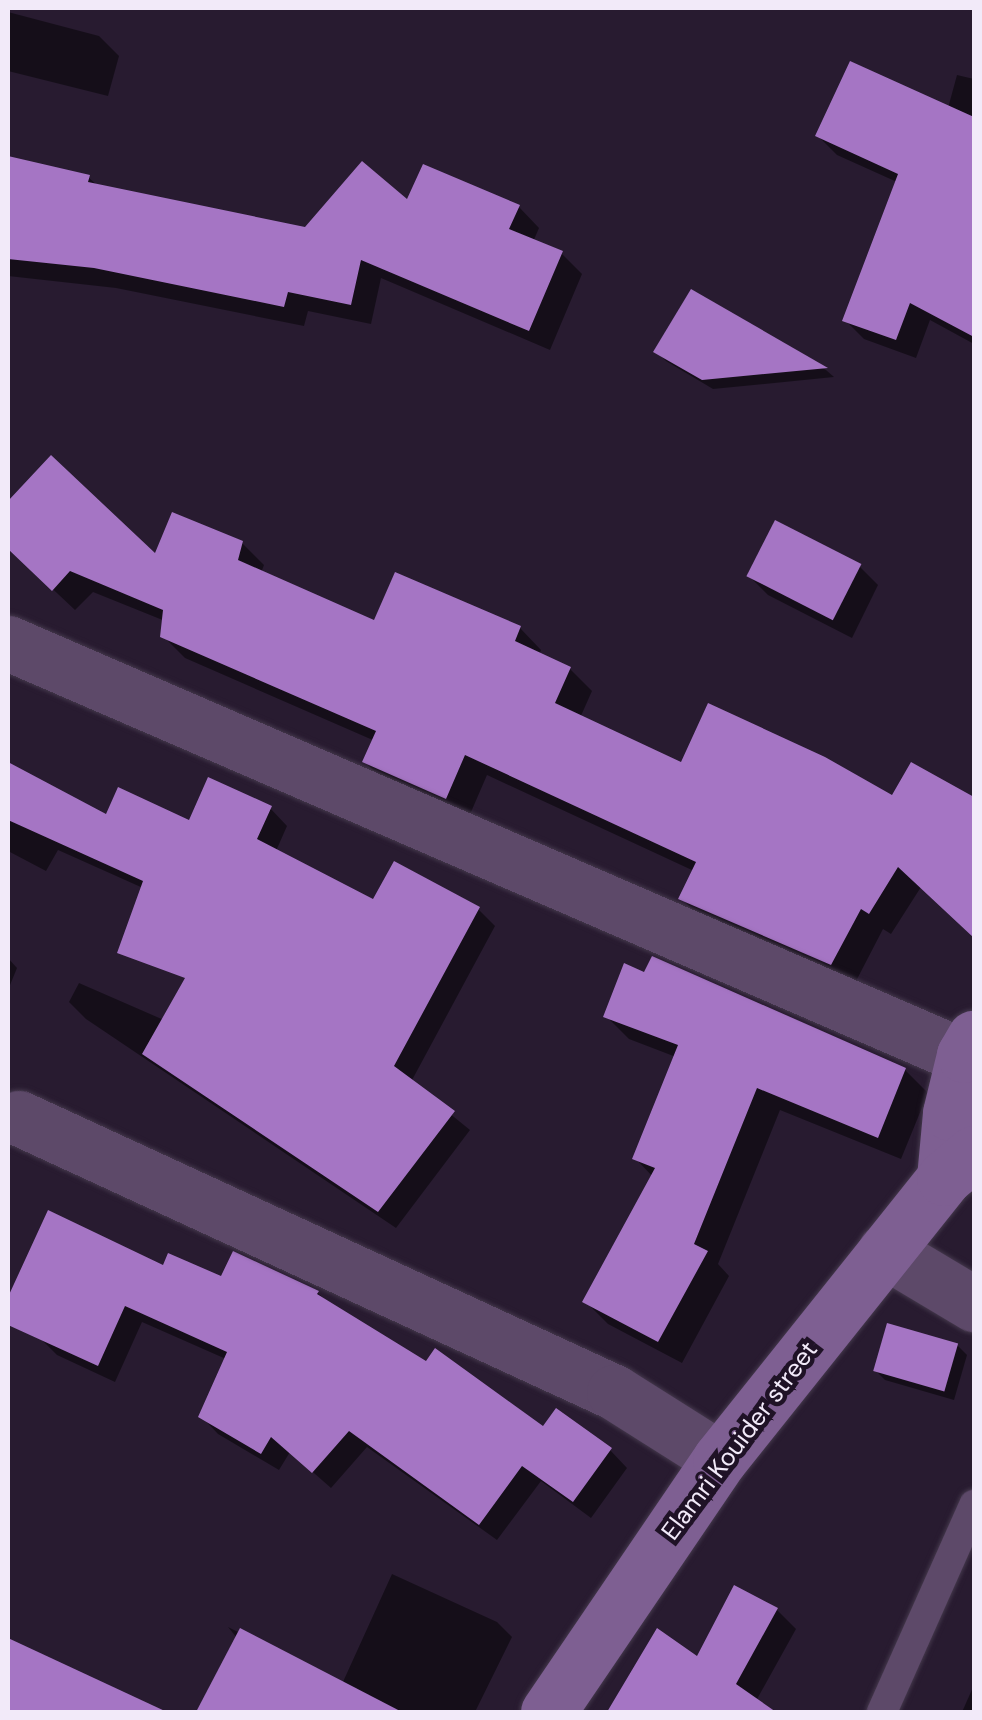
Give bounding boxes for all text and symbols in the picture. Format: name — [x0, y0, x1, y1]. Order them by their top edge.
street label: Elamri Kouider street — [656, 1336, 824, 1546]

